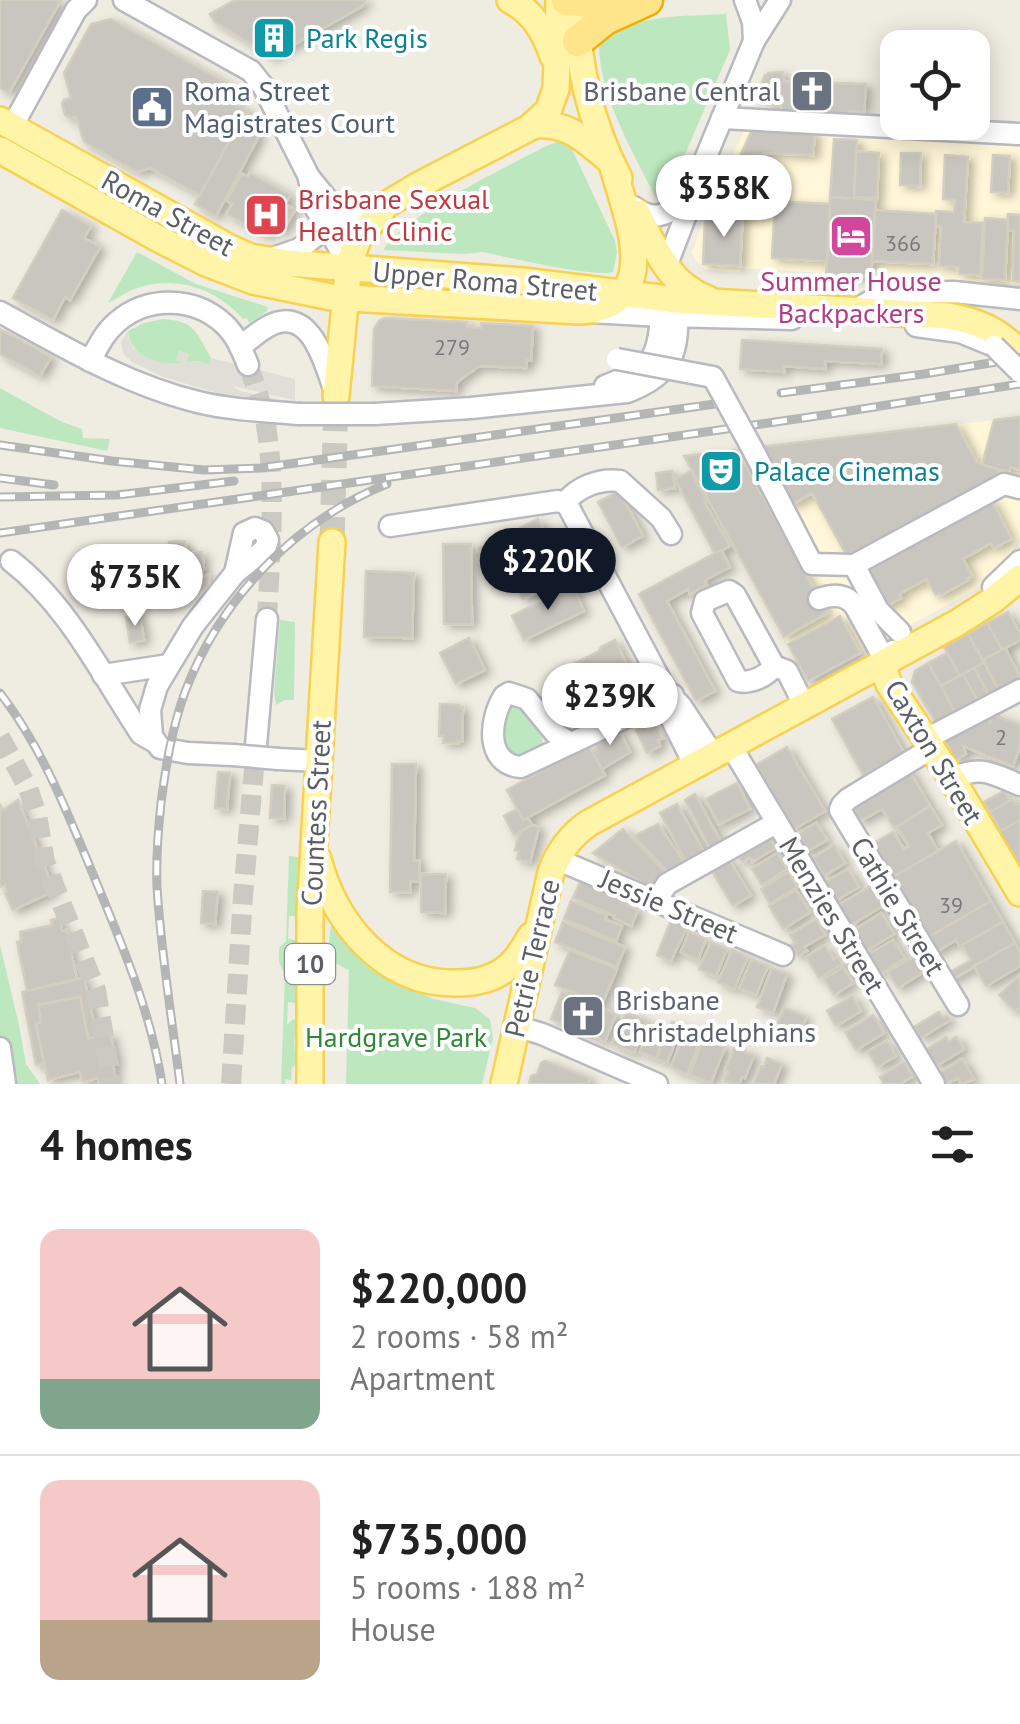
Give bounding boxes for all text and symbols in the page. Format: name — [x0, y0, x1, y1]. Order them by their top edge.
building icon: Park Regis — [251, 15, 297, 61]
place label: Park Regis — [306, 19, 428, 56]
map controls — [880, 30, 990, 140]
button: locate — [880, 30, 990, 140]
church icon: Brisbane Central — [789, 68, 835, 114]
place label: Roma Street Magistrates Court — [184, 72, 395, 141]
place label: Brisbane Central — [583, 72, 780, 109]
public building icon: Roma Street Magistrates Court — [129, 84, 175, 130]
pin: $358K — [654, 155, 794, 240]
street label: Roma Street — [95, 161, 241, 264]
text: $358K — [678, 166, 770, 208]
place label: Brisbane Sexual Health Clinic — [298, 180, 489, 249]
hospital icon: Brisbane Sexual Health Clinic — [243, 192, 289, 238]
hotel icon: Summer House Backpackers — [828, 213, 874, 259]
house number: 366 — [885, 229, 921, 257]
street label: Upper Roma Street — [371, 252, 600, 309]
place label: Summer House Backpackers — [760, 262, 942, 331]
house number: 279 — [434, 333, 470, 361]
theatre icon: Palace Cinemas — [698, 448, 744, 494]
place label: Palace Cinemas — [754, 452, 940, 489]
pin: $220K — [478, 528, 618, 613]
text: $220K — [502, 539, 594, 581]
pin: $735K — [65, 544, 205, 629]
text: $735K — [89, 555, 181, 597]
pin: $239K — [540, 663, 680, 748]
street label: Caxton Street — [877, 673, 992, 831]
text: $239K — [564, 674, 656, 716]
street label: Countess Street — [292, 718, 339, 907]
house number: 2 — [995, 723, 1007, 751]
street label: Menzies Street — [771, 829, 894, 1000]
street label: Cathie Street — [843, 830, 954, 982]
street label: Jessie Street — [594, 859, 744, 951]
street label: Petrie Terrace — [495, 875, 568, 1041]
house number: 39 — [939, 891, 963, 919]
road number: 10 — [285, 944, 335, 984]
place label: Brisbane Christadelphians — [616, 981, 816, 1050]
church icon: Brisbane Christadelphians — [560, 993, 606, 1039]
park label: Hardgrave Park — [305, 1018, 488, 1055]
text: 4 homes — [40, 1117, 193, 1172]
icon: filters — [925, 1117, 980, 1172]
text: $220,000 — [350, 1260, 527, 1315]
icon: home — [120, 1269, 240, 1389]
text: 2 rooms · 58 m² — [350, 1315, 568, 1357]
text: Apartment — [350, 1357, 495, 1399]
text: $735,000 — [350, 1511, 527, 1566]
icon: home — [120, 1520, 240, 1640]
text: 5 rooms · 188 m² — [350, 1566, 586, 1608]
text: House — [350, 1608, 436, 1650]

